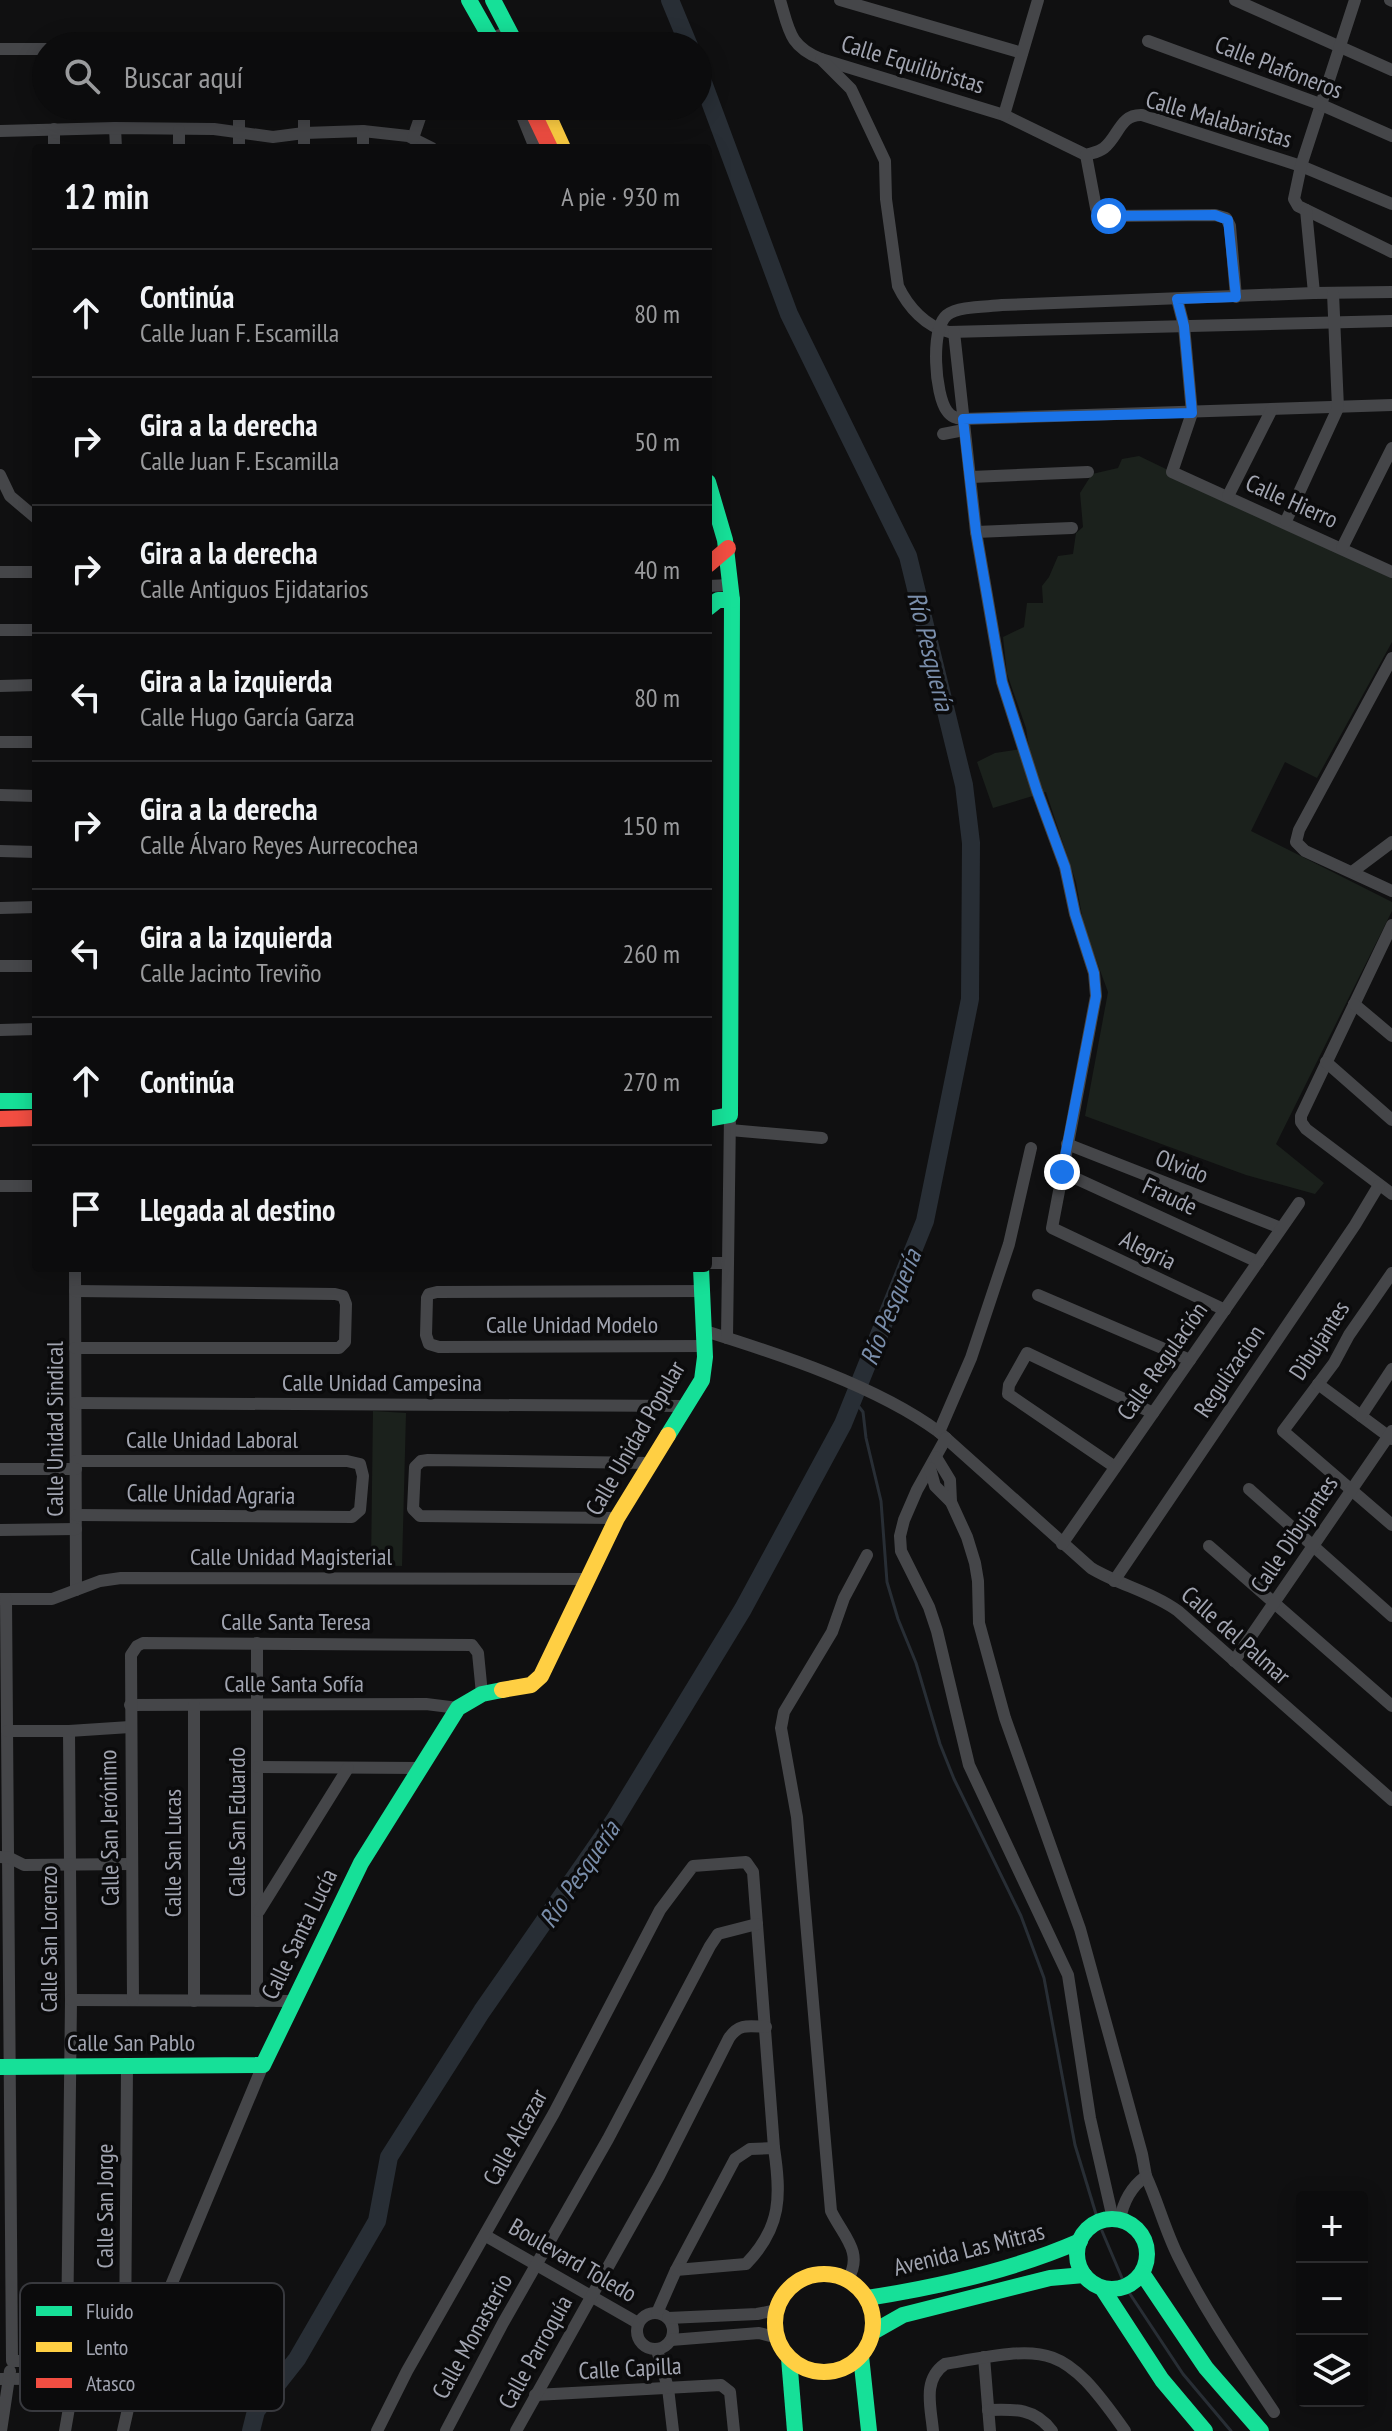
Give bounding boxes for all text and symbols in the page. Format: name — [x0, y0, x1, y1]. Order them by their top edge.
street label: Calle Equilibristas — [838, 28, 988, 100]
street label: Calle Plafoneros — [1211, 28, 1347, 106]
search box — [32, 32, 712, 120]
icon: search — [60, 54, 104, 98]
text: Buscar aquí — [124, 57, 243, 96]
street label: Calle Malabaristas — [1142, 83, 1296, 155]
text: 12 min — [64, 174, 149, 218]
text: A pie · 930 m — [561, 180, 680, 213]
route start — [1091, 198, 1127, 234]
text: Continúa — [140, 277, 234, 316]
icon: ahead — [64, 291, 108, 335]
text: 80 m — [634, 297, 680, 330]
text: Calle Juan F. Escamilla — [140, 316, 339, 349]
text: Gira a la derecha — [140, 405, 318, 444]
icon: right — [64, 419, 108, 463]
text: 50 m — [634, 425, 680, 458]
text: Calle Juan F. Escamilla — [140, 444, 339, 477]
street label: Calle Hierro — [1241, 467, 1343, 535]
text: Gira a la derecha — [140, 533, 318, 572]
icon: right — [64, 547, 108, 591]
text: 40 m — [634, 553, 680, 586]
text: Calle Antiguos Ejidatarios — [140, 572, 369, 605]
water label: Río Pesquería — [900, 588, 962, 716]
text: Gira a la izquierda — [140, 661, 332, 700]
icon: left — [64, 675, 108, 719]
text: 80 m — [634, 681, 680, 714]
text: Calle Hugo García Garza — [140, 700, 355, 733]
text: Gira a la derecha — [140, 789, 318, 828]
icon: right — [64, 803, 108, 847]
text: 150 m — [622, 809, 680, 842]
text: Calle Álvaro Reyes Aurrecochea — [140, 828, 418, 861]
text: Gira a la izquierda — [140, 917, 332, 956]
icon: left — [64, 931, 108, 975]
text: 260 m — [622, 937, 680, 970]
text: Calle Jacinto Treviño — [140, 956, 322, 989]
icon: ahead — [64, 1059, 108, 1103]
text: Continúa — [140, 1062, 234, 1101]
text: 270 m — [622, 1065, 680, 1098]
street label: Olvido — [1151, 1142, 1213, 1190]
route end — [1044, 1154, 1080, 1190]
street label: Fraude — [1138, 1170, 1202, 1222]
icon: arrive — [64, 1187, 108, 1231]
text: Llegada al destino — [140, 1190, 335, 1229]
street label: Alegria — [1115, 1223, 1181, 1277]
water label: Río Pesquería — [852, 1243, 929, 1370]
street label: Dibujantes — [1282, 1294, 1356, 1386]
street label: Calle Regulación — [1110, 1296, 1214, 1426]
street label: Calle Unidad Modelo — [486, 1309, 658, 1340]
street label: Regulizacion — [1187, 1319, 1271, 1423]
street label: Calle Unidad Sindical — [39, 1341, 70, 1517]
street label: Calle Unidad Popular — [578, 1355, 692, 1521]
street label: Calle Unidad Campesina — [282, 1367, 482, 1398]
street label: Calle Unidad Laboral — [126, 1424, 298, 1455]
street label: Calle Dibujantes — [1243, 1469, 1345, 1599]
street label: Calle Unidad Agraria — [126, 1477, 296, 1511]
street label: Calle Unidad Magisterial — [190, 1541, 392, 1572]
street label: Calle del Palmar — [1175, 1579, 1297, 1691]
street label: Calle Santa Teresa — [221, 1606, 371, 1637]
street label: Calle Santa Sofía — [224, 1668, 364, 1699]
street label: Calle San Eduardo — [221, 1747, 252, 1897]
street label: Calle San Jerónimo — [92, 1750, 126, 1906]
street label: Calle San Lucas — [157, 1789, 188, 1917]
water label: Río Pesquería — [531, 1813, 628, 1934]
street label: Calle Santa Lucía — [254, 1864, 344, 2004]
street label: Calle San Lorenzo — [33, 1866, 64, 2012]
street label: Calle San Pablo — [67, 2027, 195, 2058]
street label: Calle Alcazar — [476, 2083, 554, 2191]
street label: Calle San Jorge — [89, 2144, 120, 2268]
map controls — [1296, 2191, 1368, 2407]
button: + — [1296, 2191, 1368, 2263]
street label: Boulevard Toledo — [504, 2211, 642, 2309]
street label: Avenida Las Mitras — [890, 2215, 1048, 2283]
button: − — [1296, 2263, 1368, 2335]
street label: Calle Monasterio — [425, 2268, 519, 2404]
legend — [20, 2283, 284, 2411]
street label: Calle Parroquía — [491, 2290, 579, 2414]
text: Fluido — [86, 2297, 134, 2325]
text: Lento — [86, 2333, 128, 2361]
button: layers — [1296, 2335, 1368, 2407]
street label: Calle Capilla — [578, 2350, 682, 2386]
text: Atasco — [86, 2369, 135, 2397]

